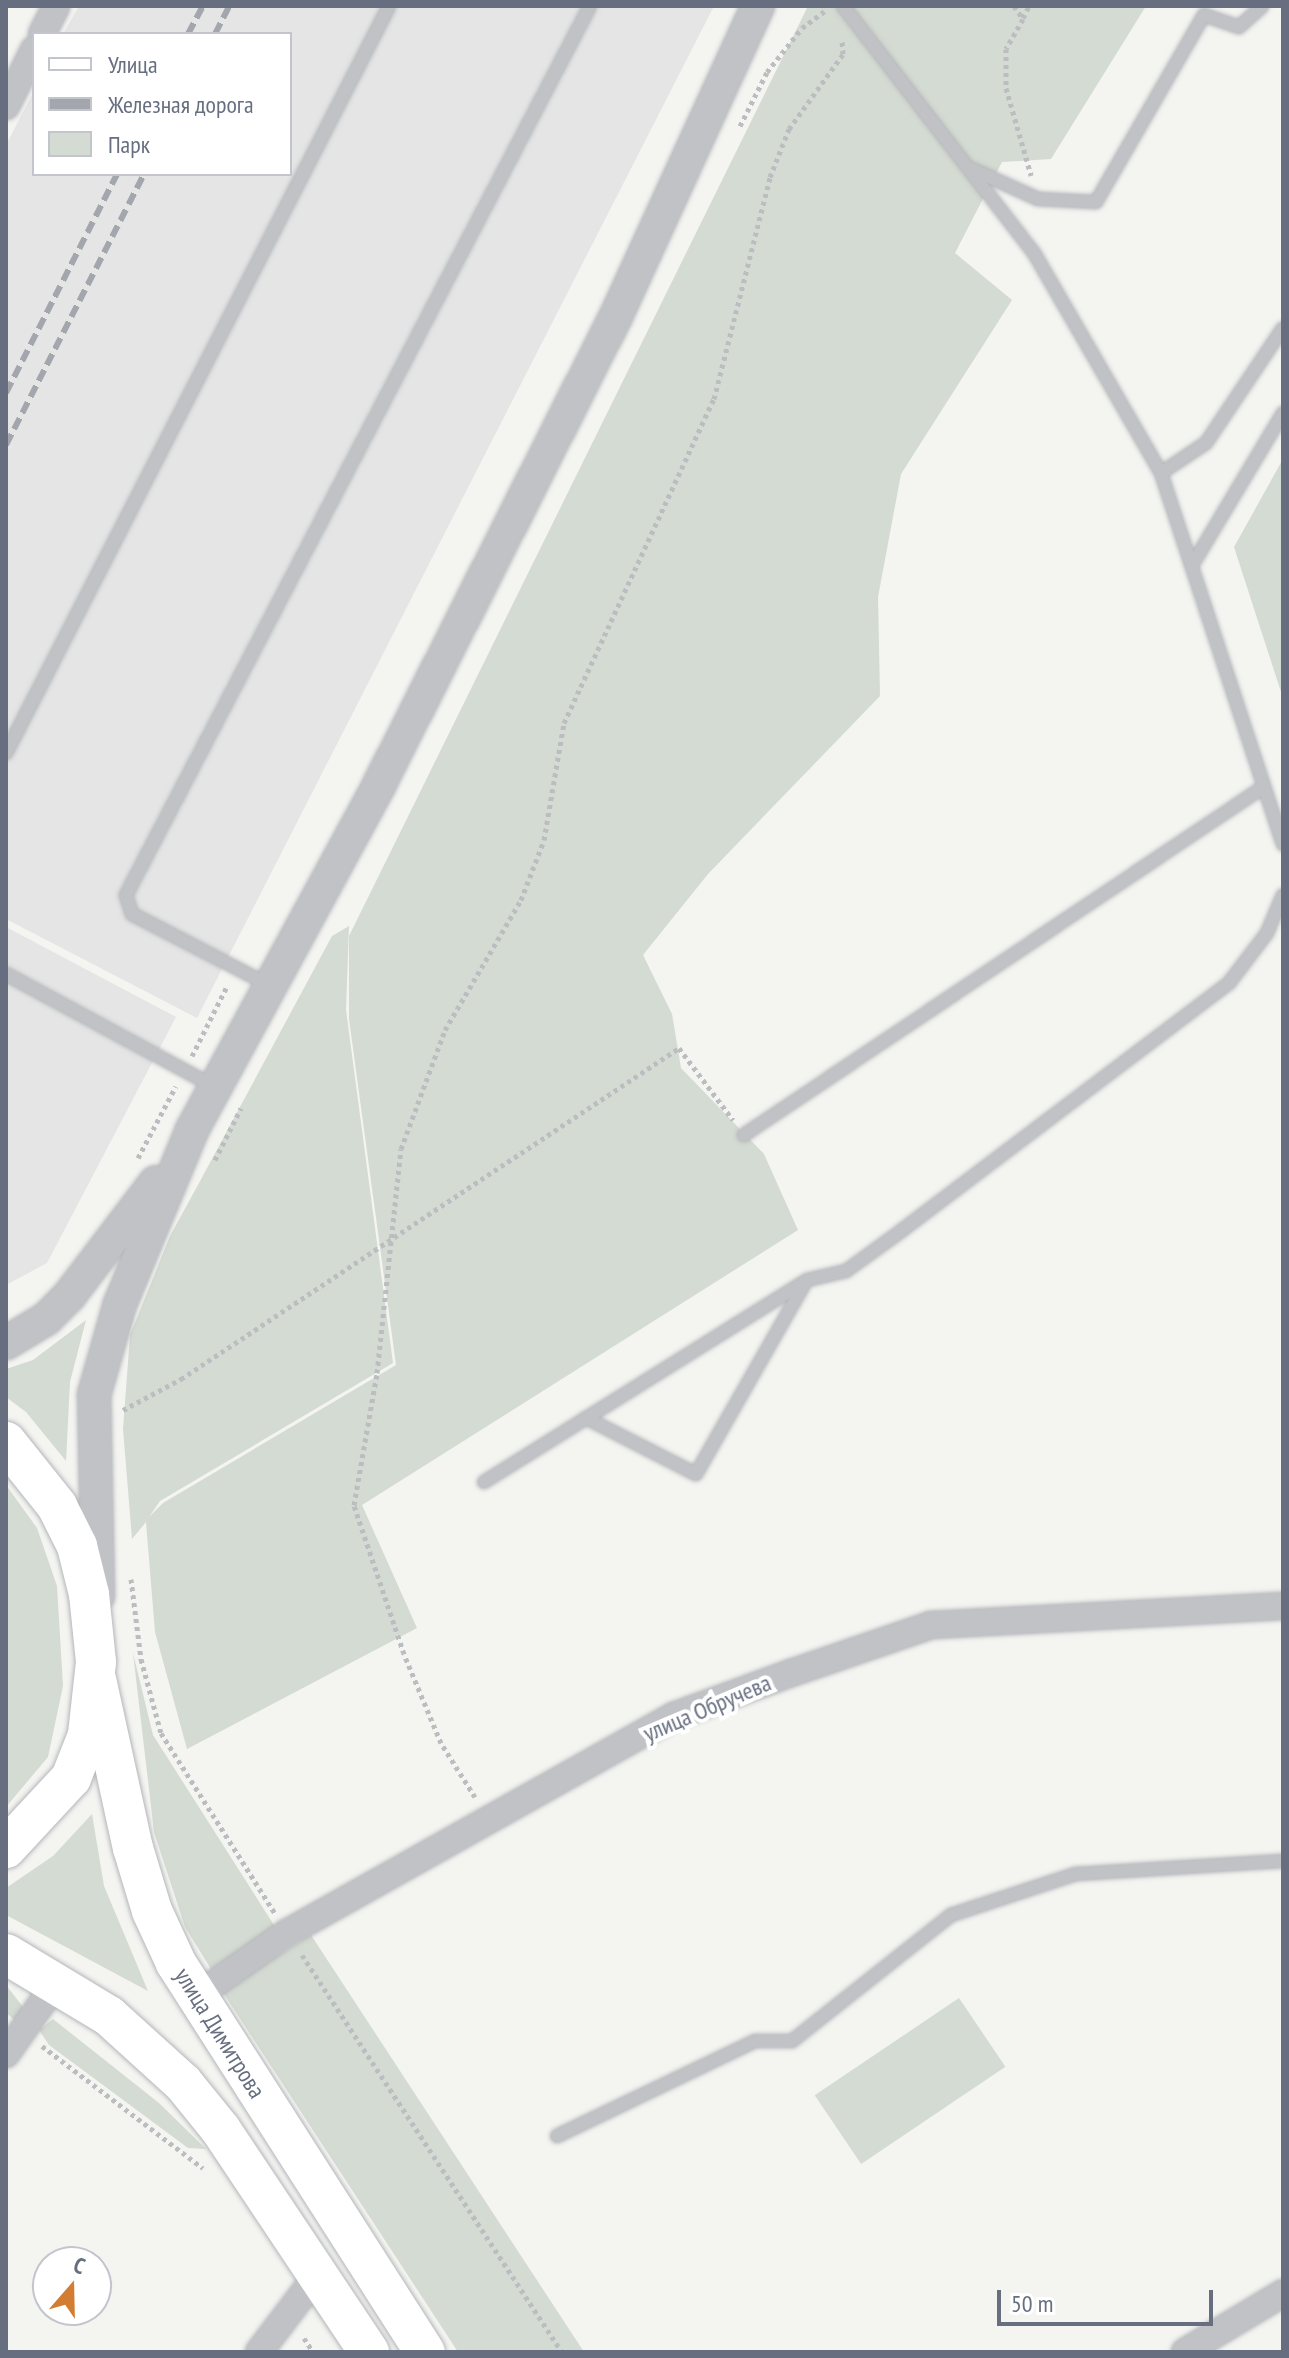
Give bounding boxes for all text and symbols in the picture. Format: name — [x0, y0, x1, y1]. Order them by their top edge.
legend — [32, 32, 292, 176]
text: Улица — [108, 49, 158, 80]
text: Железная дорога — [108, 89, 254, 120]
text: Парк — [108, 129, 150, 160]
street label: улица Обручева — [639, 1668, 775, 1748]
street label: улица Димитрова — [168, 1962, 272, 2104]
north arrow — [32, 2246, 112, 2326]
text: С — [70, 2250, 89, 2280]
scale bar — [1001, 2274, 1217, 2324]
text: 50 m — [1011, 2288, 1053, 2319]

